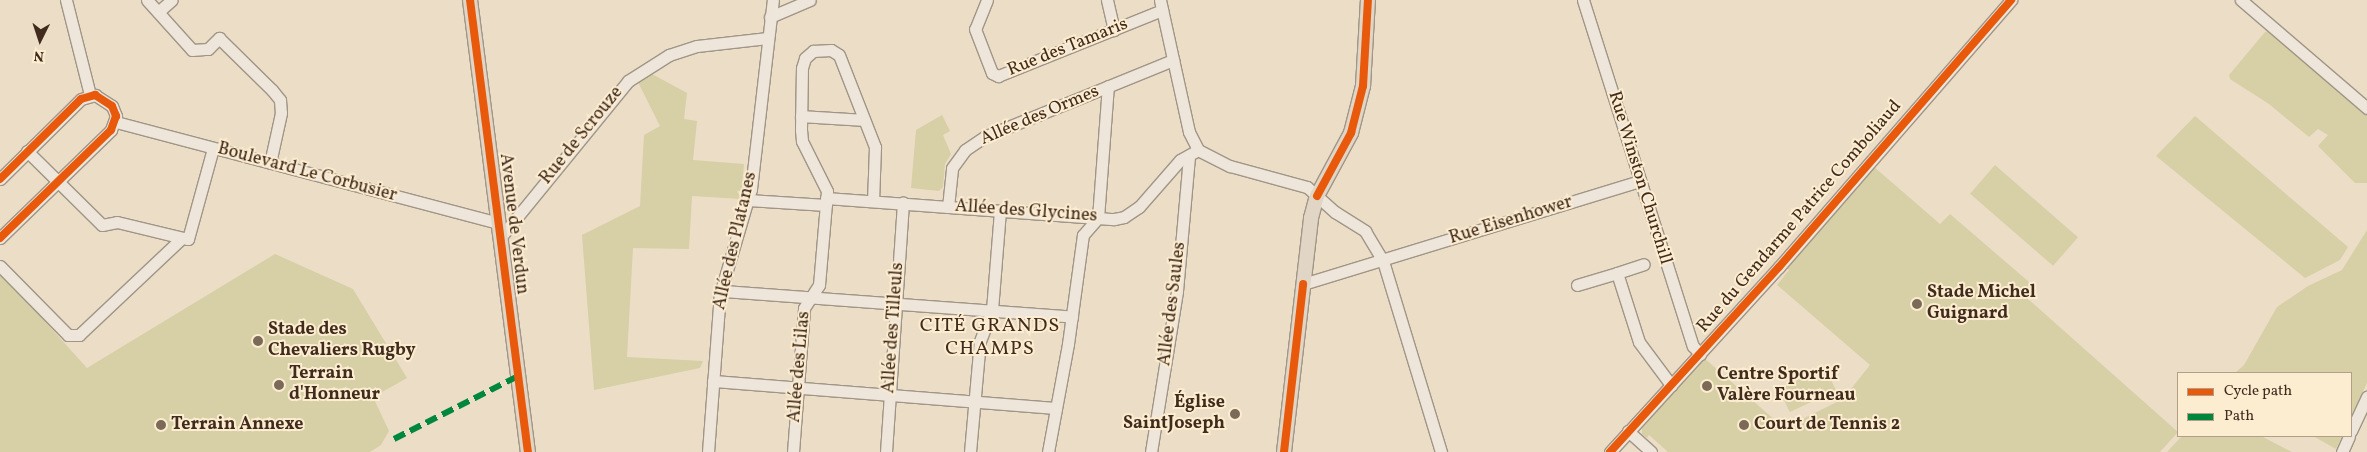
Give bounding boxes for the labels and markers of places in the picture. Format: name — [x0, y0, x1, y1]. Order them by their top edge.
place label: Stade Michel Guignard — [1927, 283, 2036, 326]
marker: Stade Michel Guignard — [1911, 298, 1923, 310]
place label: Stade des Chevaliers Rugby — [268, 320, 416, 362]
marker: Stade des Chevaliers Rugby — [252, 335, 264, 347]
place label: Terrain d'Honneur — [289, 364, 380, 406]
place label: Centre Sportif Valère Fourneau — [1717, 365, 1855, 408]
marker: Terrain d'Honneur — [273, 379, 285, 391]
marker: Centre Sportif Valère Fourneau — [1701, 380, 1713, 392]
place label: Église SaintJoseph — [1123, 393, 1225, 436]
marker: Église SaintJoseph — [1229, 408, 1241, 420]
place label: Terrain Annexe — [171, 414, 304, 436]
place label: Court de Tennis 2 — [1754, 414, 1900, 436]
marker: Terrain Annexe — [155, 419, 167, 431]
marker: Court de Tennis 2 — [1738, 419, 1750, 431]

